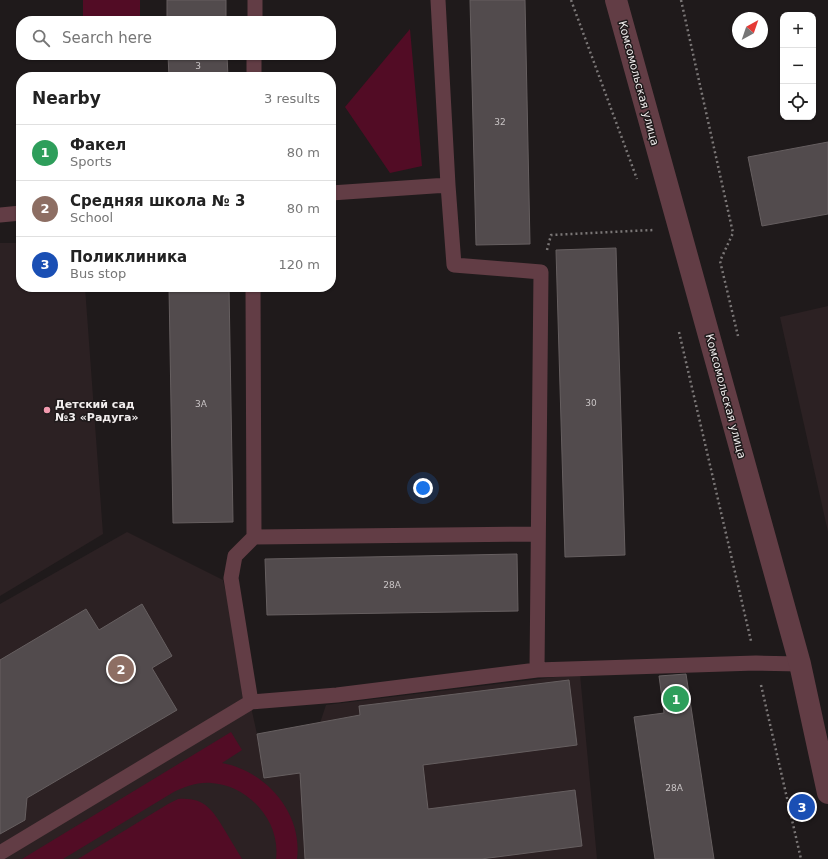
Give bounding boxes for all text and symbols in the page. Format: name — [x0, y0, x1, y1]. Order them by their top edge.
north arrow — [732, 12, 768, 48]
map controls — [780, 12, 816, 120]
button: + — [780, 12, 816, 48]
search box — [16, 16, 336, 60]
street label: Комсомольская улица — [616, 19, 661, 147]
icon: search — [30, 27, 52, 49]
text: Search here — [62, 29, 152, 47]
button: − — [780, 48, 816, 84]
house number: 3 — [195, 61, 201, 71]
button: locate — [780, 84, 816, 120]
text: Nearby — [32, 88, 101, 108]
text: 3 results — [264, 91, 320, 106]
house number: 32 — [494, 117, 506, 127]
text: Факел — [70, 136, 126, 154]
text: 1 — [40, 145, 50, 160]
text: 80 m — [287, 145, 320, 160]
text: Sports — [70, 154, 112, 169]
text: Средняя школа № 3 — [70, 192, 245, 210]
text: 2 — [40, 201, 50, 216]
text: 80 m — [287, 201, 320, 216]
text: School — [70, 210, 113, 225]
text: Поликлиника — [70, 248, 187, 266]
text: 3 — [40, 257, 50, 272]
text: 120 m — [278, 257, 320, 272]
text: Bus stop — [70, 266, 126, 281]
street label: Комсомольская улица — [703, 332, 748, 460]
place label: Детский сад №3 «Радуга» — [55, 398, 139, 424]
house number: 30 — [585, 398, 597, 408]
house number: 3А — [195, 399, 208, 409]
marker: Детский сад №3 «Радуга» — [42, 405, 52, 415]
your location — [413, 478, 433, 498]
house number: 28А — [383, 580, 402, 590]
pin: 2 — [108, 654, 134, 684]
pin: 1 — [663, 684, 689, 714]
house number: 28А — [665, 783, 684, 793]
pin: 3 — [789, 792, 815, 822]

